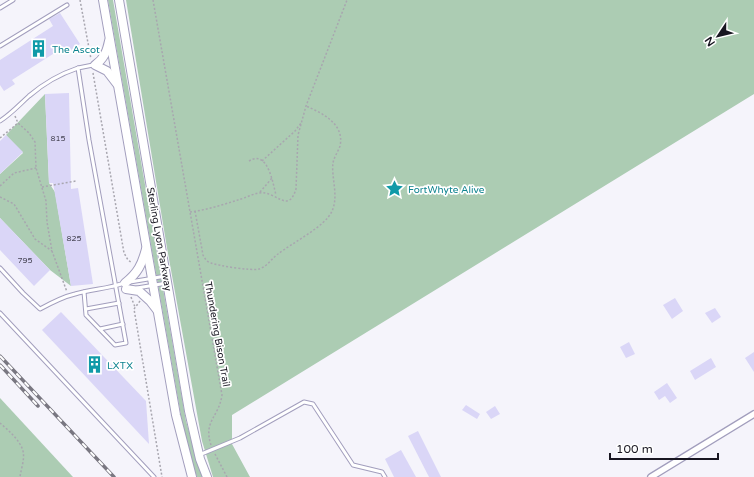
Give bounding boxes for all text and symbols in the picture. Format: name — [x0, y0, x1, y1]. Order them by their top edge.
north arrow — [698, 16, 738, 56]
text: N — [702, 34, 718, 49]
building icon: The Ascot — [29, 39, 49, 59]
place label: The Ascot — [52, 44, 100, 56]
house number: 815 — [50, 134, 66, 143]
place icon: FortWhyte Alive — [385, 179, 405, 199]
place label: FortWhyte Alive — [408, 184, 485, 196]
street label: Sterling Lyon Parkway — [144, 186, 174, 293]
house number: 825 — [66, 234, 82, 243]
house number: 795 — [17, 256, 33, 265]
street label: Thundering Bison Trail — [202, 281, 232, 388]
building icon: LXTX — [84, 355, 104, 375]
place label: LXTX — [107, 360, 133, 372]
scale bar — [610, 435, 718, 461]
text: 100 m — [616, 442, 653, 456]

